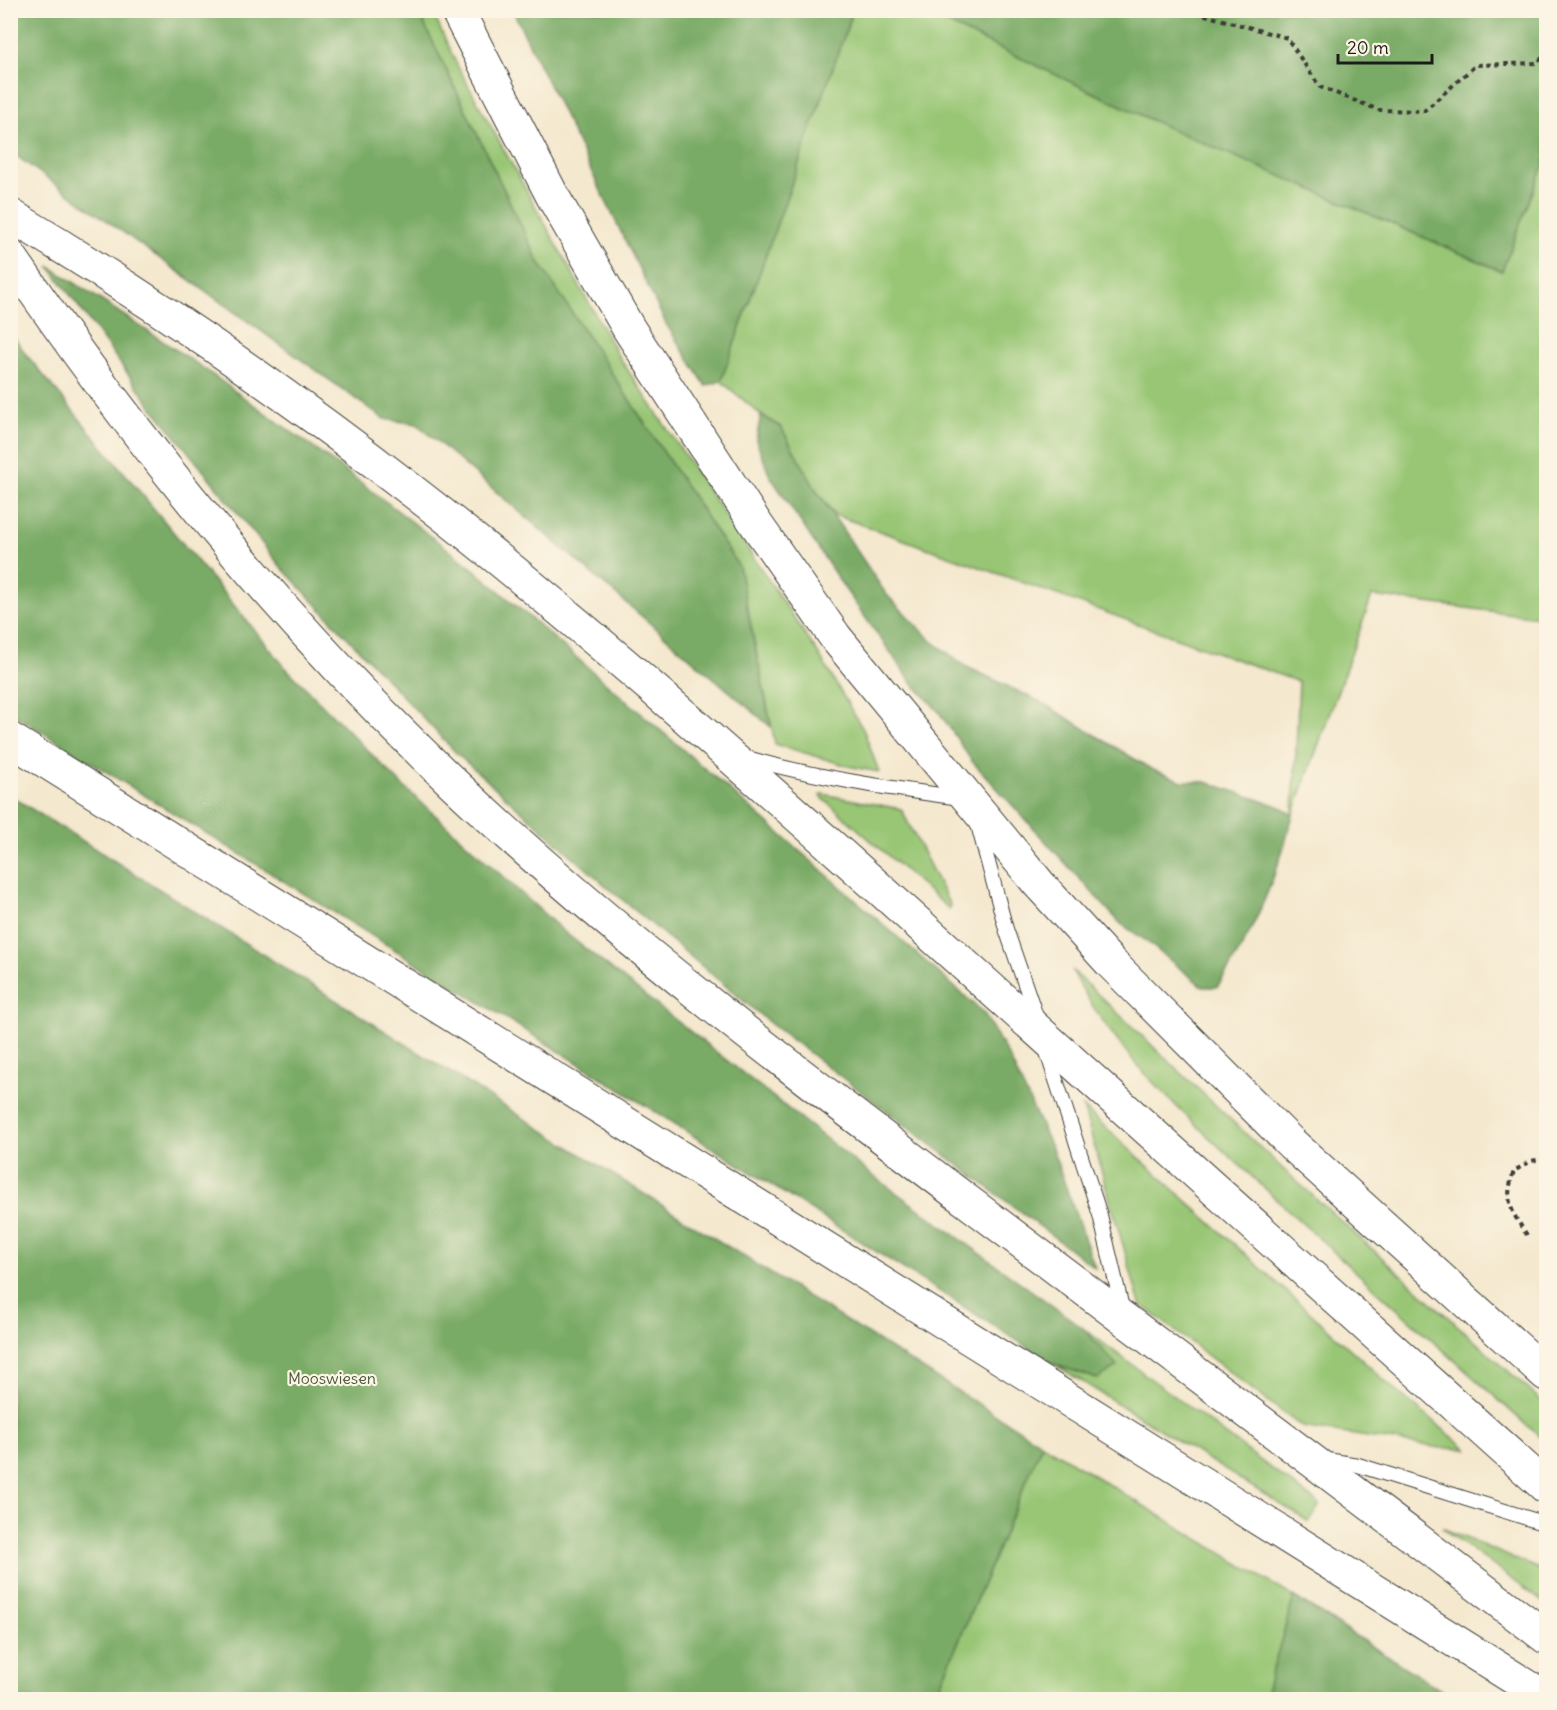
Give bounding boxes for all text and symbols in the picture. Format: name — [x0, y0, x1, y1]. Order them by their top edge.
scale bar — [1338, 27, 1432, 65]
text: 20 m — [1347, 36, 1389, 59]
park label: Mooswiesen — [288, 1368, 376, 1388]

